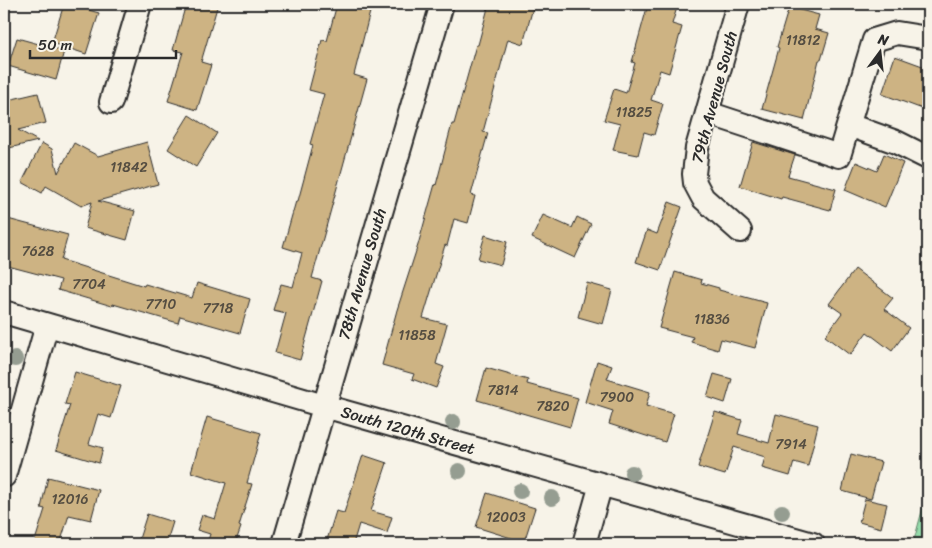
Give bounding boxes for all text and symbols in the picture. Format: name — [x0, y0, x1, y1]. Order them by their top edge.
text: N — [874, 26, 891, 53]
scale bar — [30, 28, 176, 60]
street label: 79th Avenue South — [682, 28, 746, 166]
house number: 11812 — [786, 28, 820, 53]
north arrow — [854, 28, 904, 78]
text: 50 m — [38, 32, 73, 58]
house number: 11825 — [615, 100, 653, 125]
house number: 11842 — [110, 155, 148, 180]
street label: 78th Avenue South — [329, 205, 395, 343]
house number: 7628 — [22, 239, 55, 264]
house number: 7704 — [72, 272, 106, 297]
house number: 7710 — [146, 292, 177, 317]
house number: 7718 — [203, 296, 234, 321]
house number: 11836 — [694, 307, 730, 332]
house number: 11858 — [398, 323, 436, 348]
house number: 7814 — [487, 378, 519, 403]
house number: 7900 — [600, 385, 634, 410]
house number: 7820 — [536, 394, 570, 419]
street label: South 120th Street — [337, 397, 479, 463]
house number: 7914 — [775, 432, 807, 457]
house number: 12016 — [52, 487, 88, 512]
house number: 12003 — [486, 505, 526, 530]

